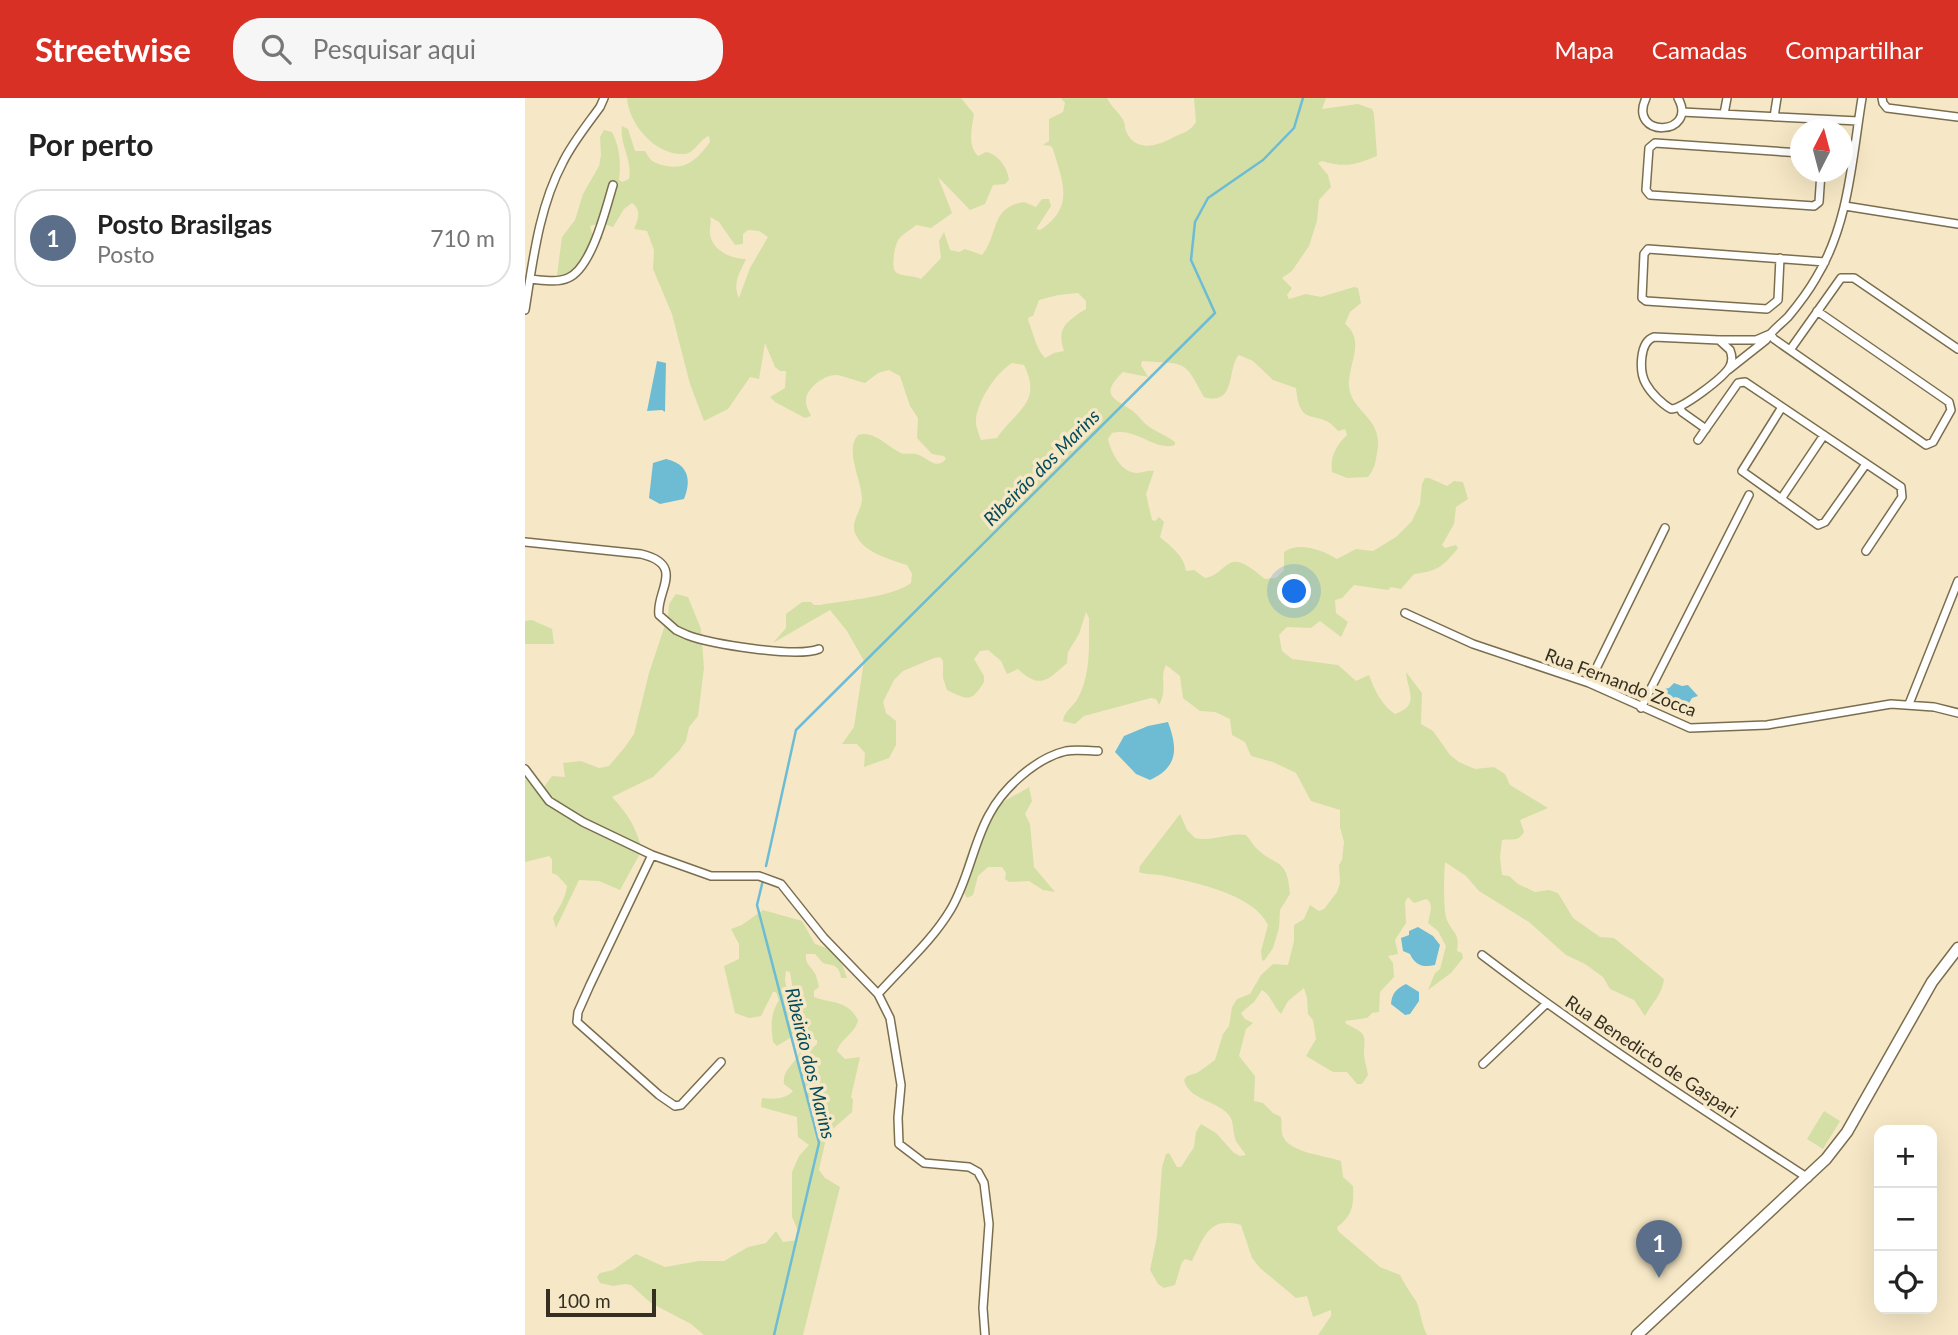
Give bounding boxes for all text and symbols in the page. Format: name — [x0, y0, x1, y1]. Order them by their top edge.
search box — [233, 18, 723, 81]
text: Streetwise — [35, 29, 191, 69]
icon: search — [257, 30, 295, 68]
text: Pesquisar aqui — [313, 33, 476, 65]
text: Mapa — [1555, 35, 1614, 64]
text: Camadas — [1652, 35, 1747, 64]
text: Compartilhar — [1785, 35, 1923, 64]
north arrow — [1790, 119, 1853, 182]
text: Por perto — [28, 126, 153, 162]
text: Posto Brasilgas — [97, 208, 272, 240]
text: 1 — [46, 224, 60, 252]
text: 710 m — [430, 224, 495, 252]
text: Posto — [97, 240, 154, 268]
water label: Ribeirão dos Marins — [978, 404, 1104, 530]
your location — [1277, 574, 1311, 608]
street label: Rua Fernando Zocca — [1542, 643, 1700, 721]
water label: Ribeirão dos Marins — [781, 985, 841, 1141]
street label: Rua Benedicto de Gaspari — [1562, 990, 1742, 1122]
map controls — [1874, 1125, 1937, 1314]
button: + — [1874, 1125, 1937, 1188]
button: − — [1874, 1188, 1937, 1251]
pin: 1 — [1636, 1220, 1682, 1278]
button: locate — [1874, 1251, 1937, 1314]
scale bar — [546, 1286, 656, 1318]
text: 100 m — [557, 1289, 611, 1312]

